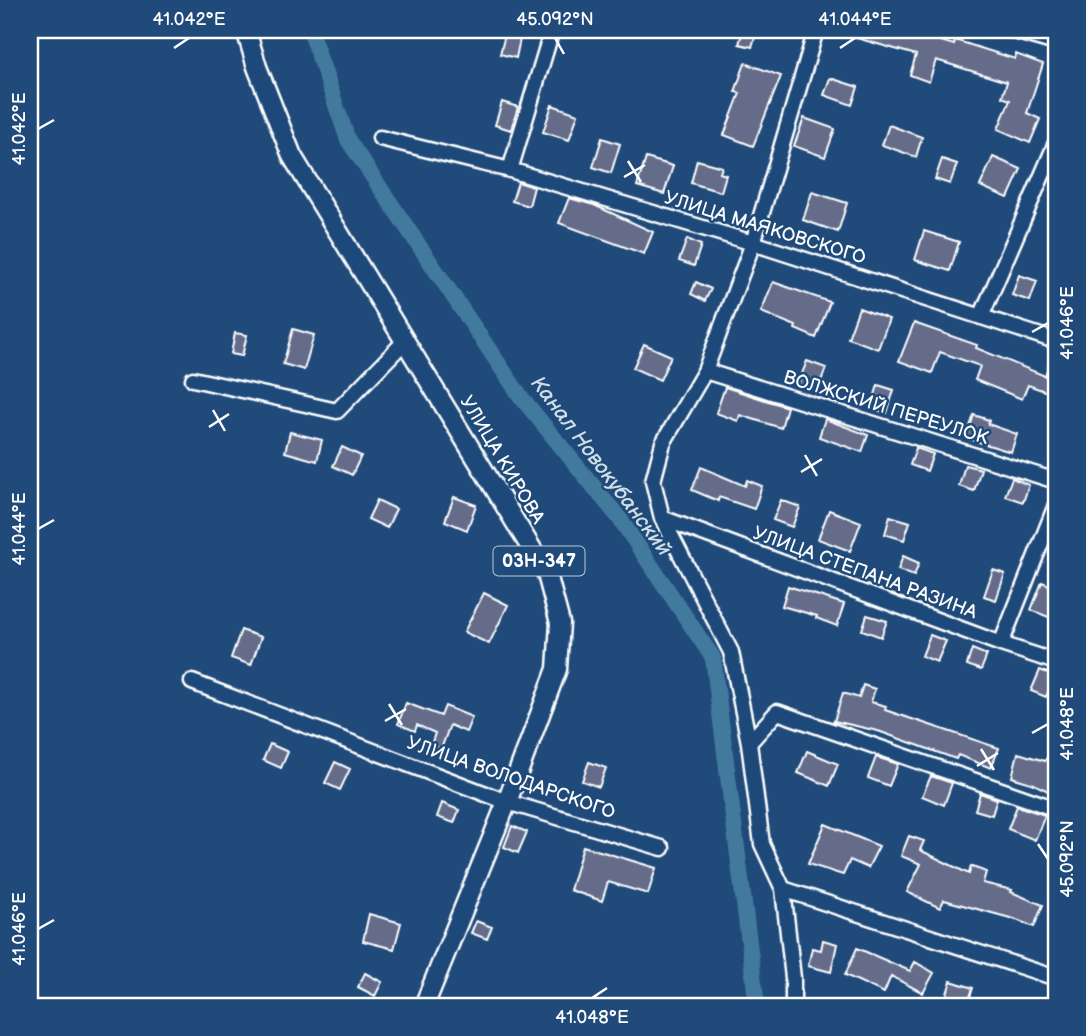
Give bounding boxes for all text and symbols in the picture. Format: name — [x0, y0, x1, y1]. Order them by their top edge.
text: 41.042°E — [152, 9, 226, 30]
text: 45.092°N — [516, 9, 594, 30]
text: 41.044°E — [818, 9, 892, 30]
text: 41.042°E — [9, 92, 30, 166]
street label: УЛИЦА МАЯКОВСКОГО — [661, 186, 869, 270]
text: 41.046°E — [1057, 286, 1078, 360]
street label: ВОЛЖСКИЙ ПЕРЕУЛОК — [781, 366, 992, 450]
water label: Канал Новокубанский — [525, 371, 677, 561]
street label: УЛИЦА КИРОВА — [455, 392, 550, 529]
text: 41.044°E — [9, 492, 30, 566]
street label: УЛИЦА СТЕПАНА РАЗИНА — [750, 522, 981, 624]
road number: 03Н-347 — [494, 546, 584, 576]
text: 41.048°E — [1057, 687, 1078, 761]
street label: УЛИЦА ВОЛОДАРСКОГО — [404, 732, 618, 825]
text: 45.092°N — [1057, 820, 1078, 898]
text: 41.046°E — [9, 892, 30, 966]
text: 41.048°E — [555, 1007, 629, 1028]

